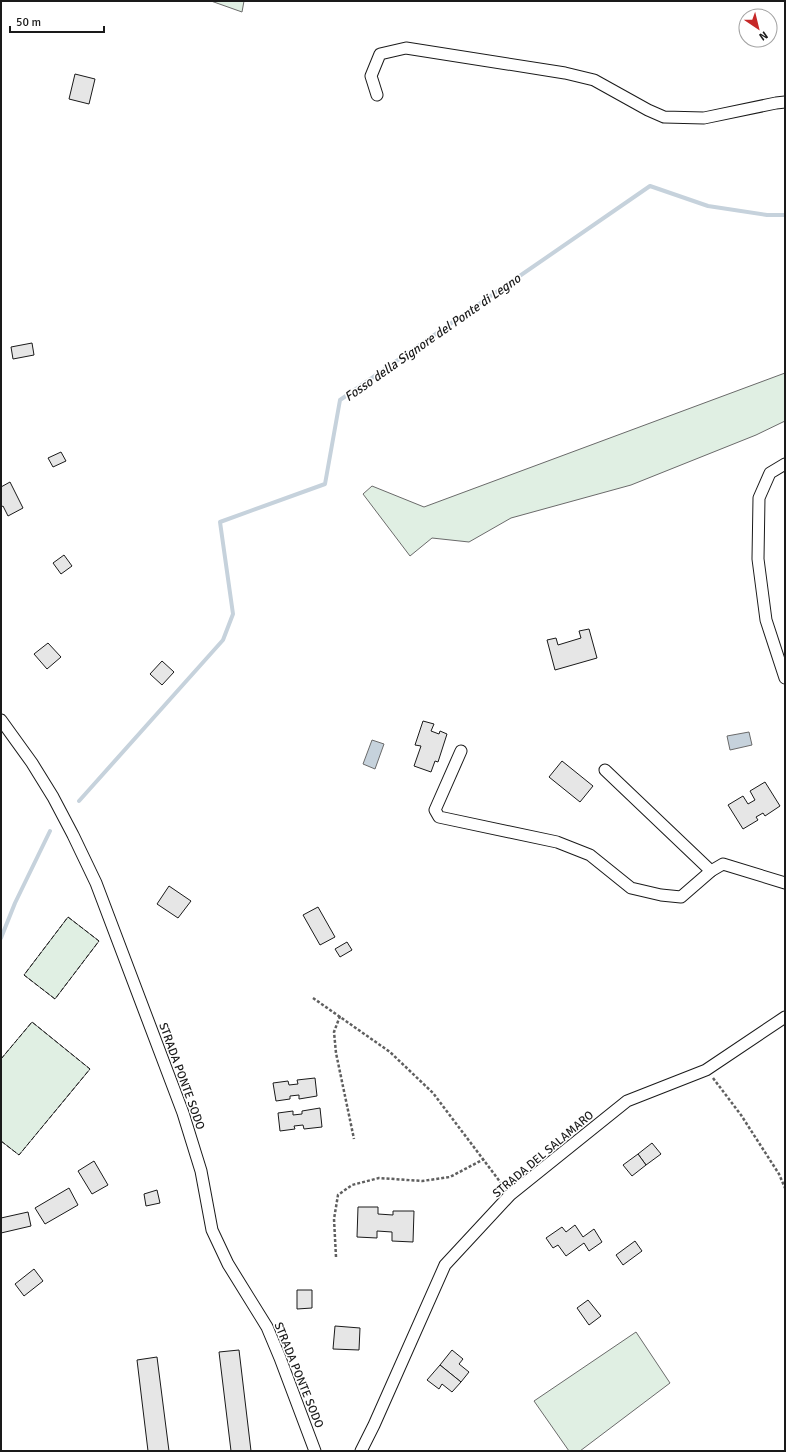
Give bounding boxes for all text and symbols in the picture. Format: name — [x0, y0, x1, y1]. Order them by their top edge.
scale bar — [10, 8, 104, 34]
north arrow — [738, 8, 778, 48]
text: 50 m — [16, 15, 41, 30]
text: N — [757, 28, 770, 43]
water label: Fosso della Signore del Ponte di Legno — [341, 270, 525, 405]
street label: STRADA PONTE SODO — [155, 1021, 208, 1132]
street label: STRADA DEL SALAMARO — [490, 1108, 597, 1201]
street label: STRADA PONTE SODO — [270, 1320, 327, 1430]

